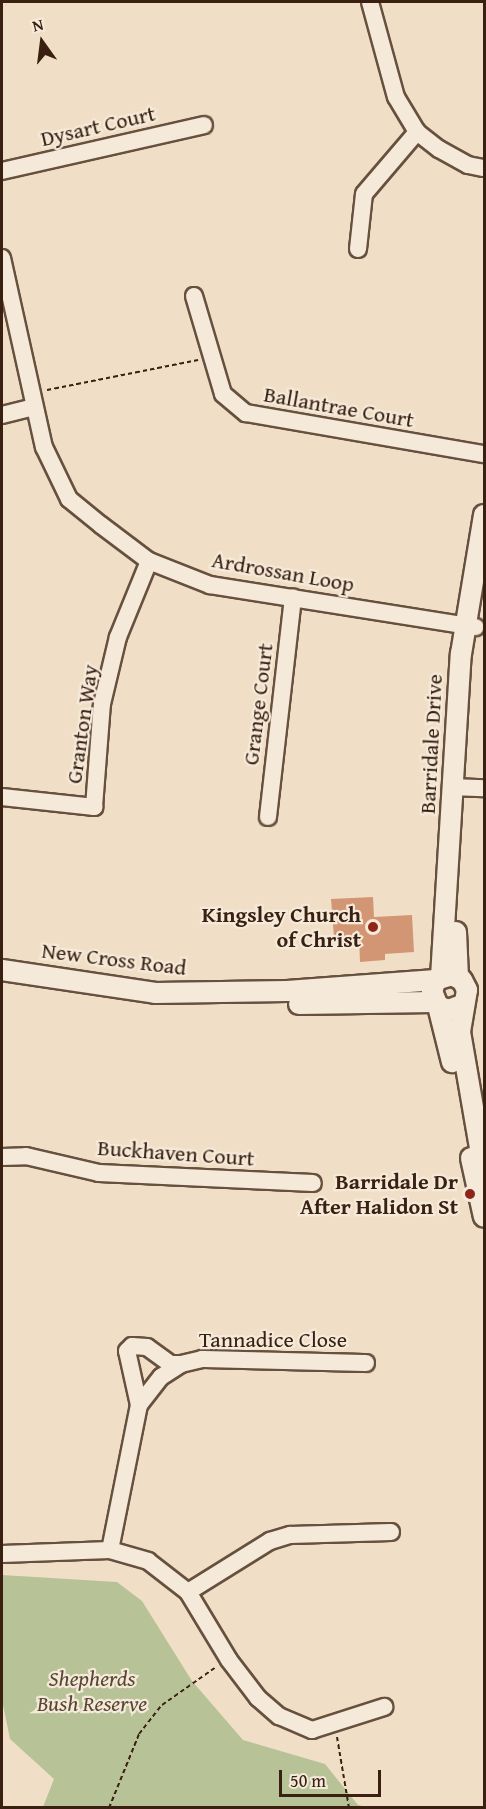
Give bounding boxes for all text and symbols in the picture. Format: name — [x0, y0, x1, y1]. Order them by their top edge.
north arrow — [12, 12, 72, 72]
text: N — [30, 12, 46, 37]
street label: Dysart Court — [38, 100, 158, 152]
street label: Ballantrae Court — [262, 381, 416, 433]
street label: Ardrossan Loop — [210, 546, 356, 598]
street label: Grange Court — [237, 642, 279, 766]
street label: Granton Way — [61, 663, 103, 785]
street label: Barridale Drive — [414, 673, 448, 815]
place label: Kingsley Church of Christ — [202, 901, 361, 952]
marker: Kingsley Church of Christ — [366, 920, 380, 934]
street label: New Cross Road — [40, 937, 188, 981]
street label: Buckhaven Court — [97, 1134, 255, 1172]
place label: Barridale Dr After Halidon St — [300, 1168, 458, 1220]
marker: Barridale Dr After Halidon St — [463, 1187, 477, 1201]
street label: Tannadice Close — [199, 1327, 347, 1353]
park label: Shepherds Bush Reserve — [37, 1665, 147, 1717]
scale bar — [282, 1758, 384, 1796]
text: 50 m — [290, 1767, 326, 1794]

